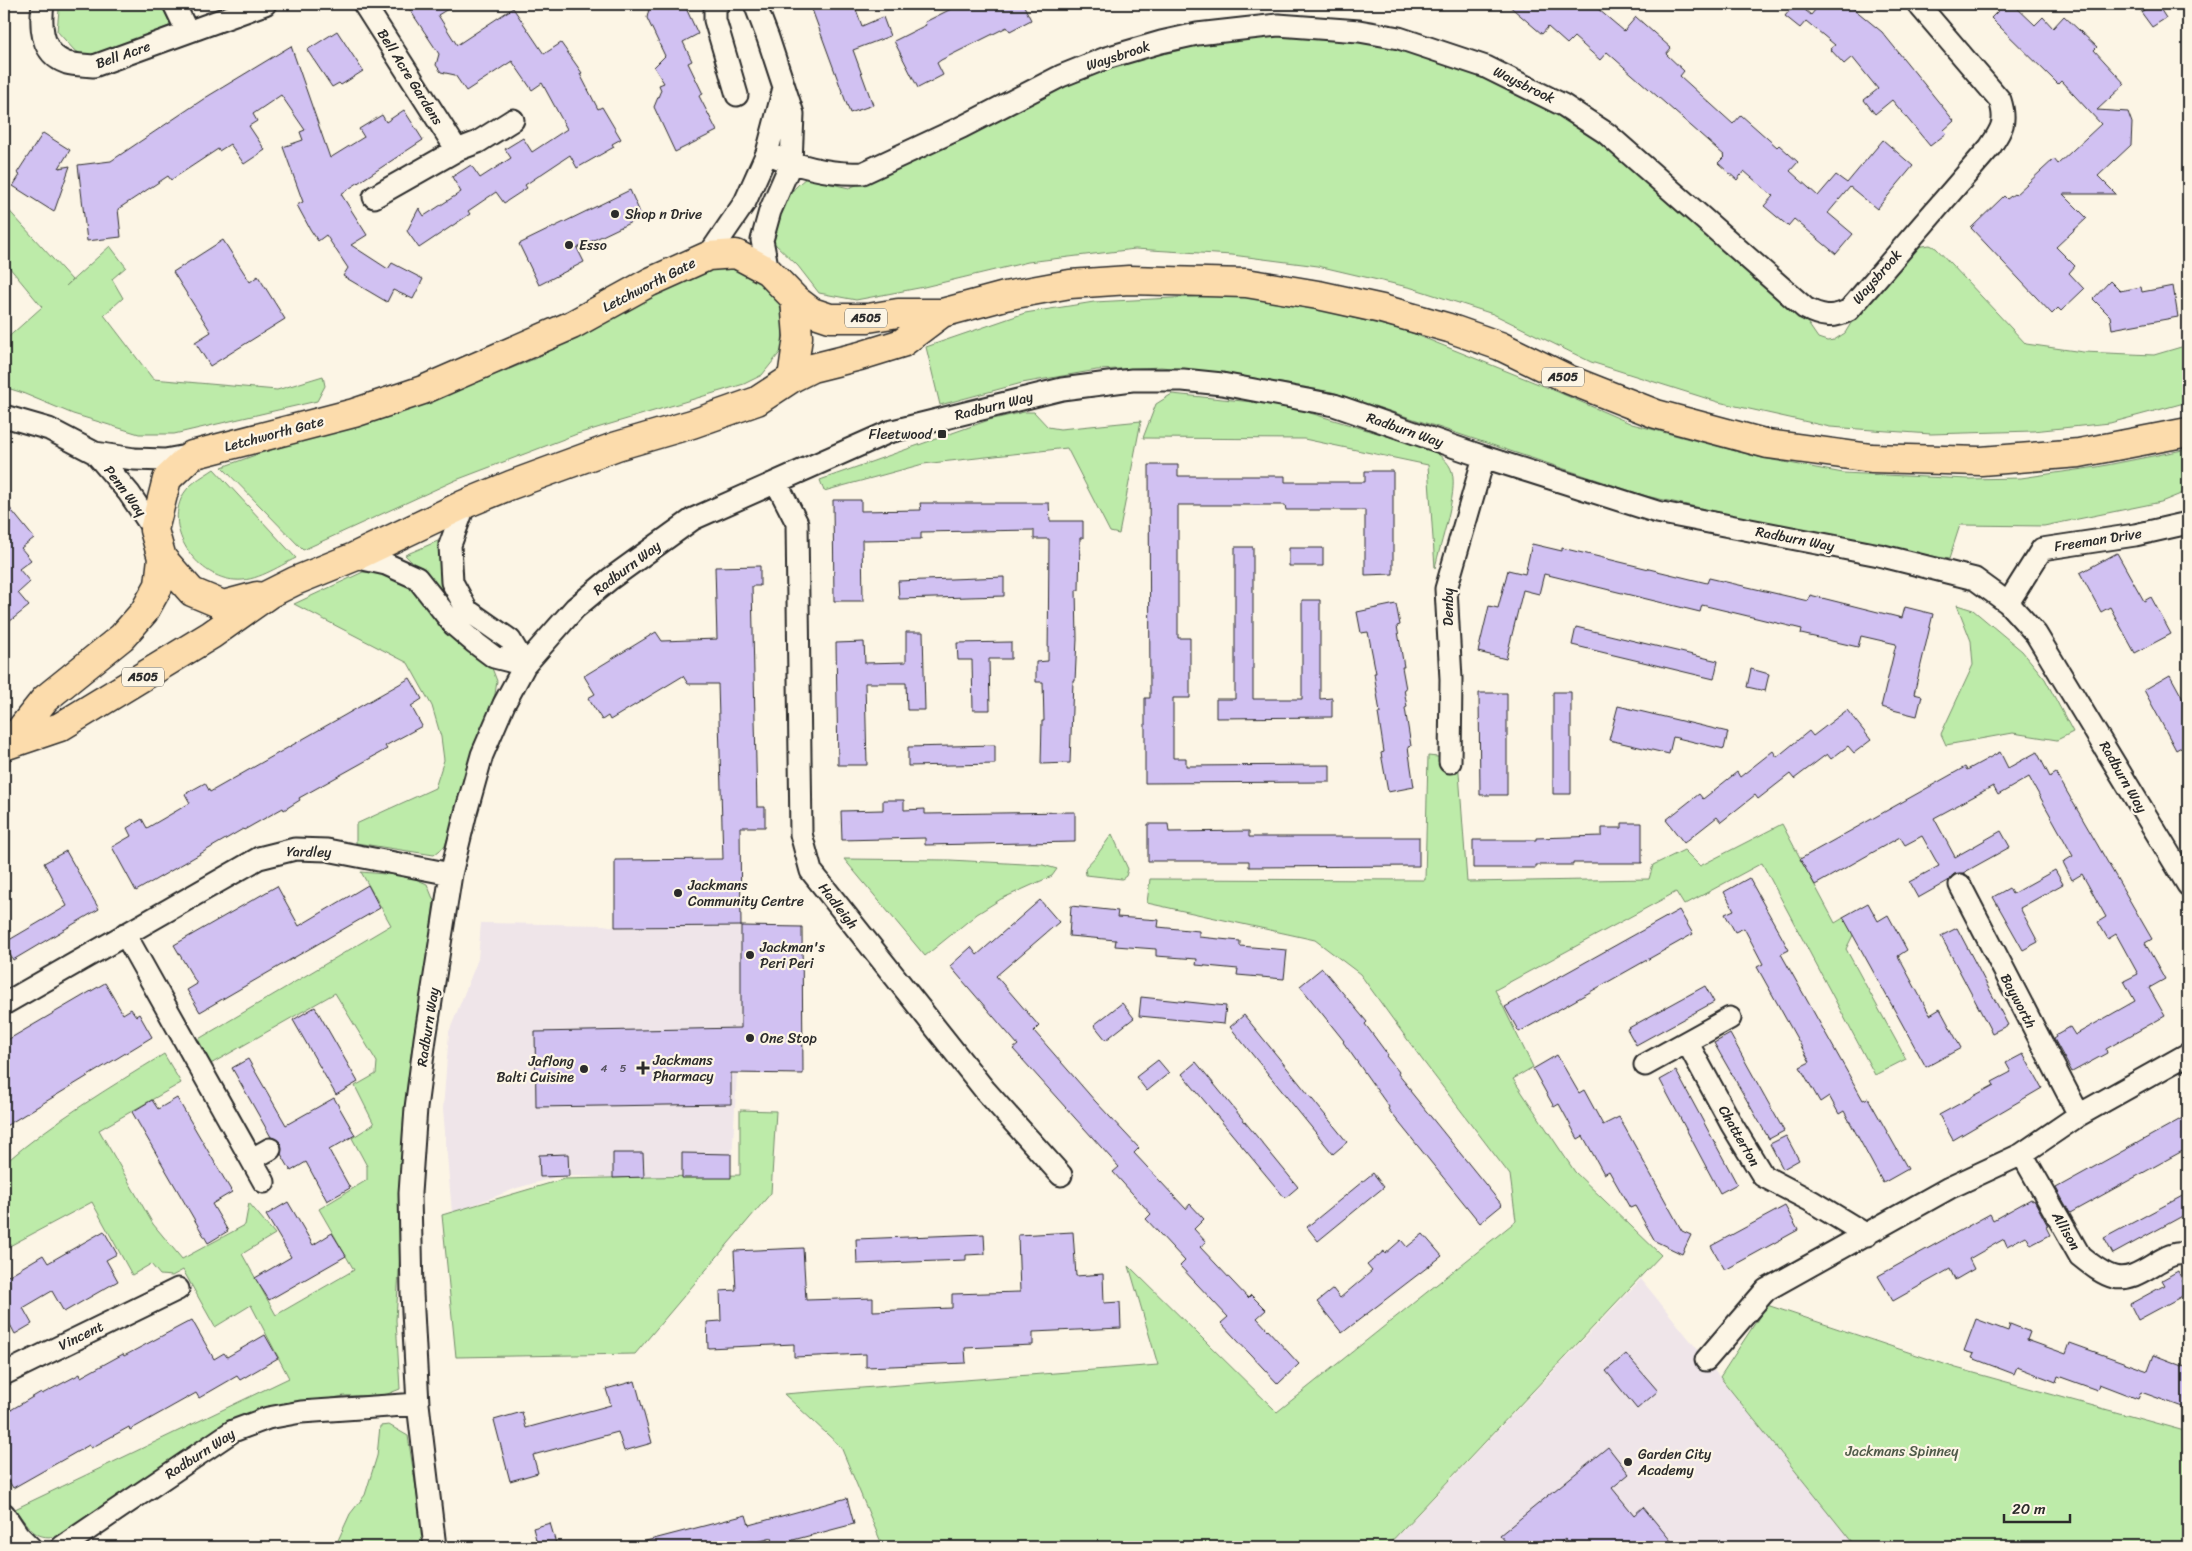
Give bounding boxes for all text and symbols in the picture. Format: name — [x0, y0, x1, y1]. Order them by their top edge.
street label: Bell Acre Gardens — [370, 24, 450, 131]
street label: Bell Acre — [92, 34, 154, 76]
street label: Waysbrook — [1083, 34, 1154, 78]
street label: Waysbrook — [1489, 59, 1560, 111]
place label: Shop n Drive — [625, 202, 702, 227]
marker: Shop n Drive — [609, 208, 621, 220]
place label: Esso — [579, 233, 607, 258]
marker: Esso — [563, 239, 575, 251]
street label: Waysbrook — [1846, 243, 1909, 310]
street label: Letchworth Gate — [598, 251, 700, 319]
road number: A505 — [845, 308, 887, 328]
road number: A505 — [1542, 368, 1584, 387]
street label: Radburn Way — [952, 384, 1036, 428]
street label: Radburn Way — [1363, 405, 1448, 455]
street label: Letchworth Gate — [221, 409, 327, 459]
place label: Fleetwood — [869, 422, 934, 447]
marker: Fleetwood — [936, 428, 948, 440]
street label: Penn Way — [97, 460, 153, 523]
street label: Radburn Way — [1753, 519, 1837, 559]
street label: Freeman Drive — [2052, 521, 2144, 559]
street label: Radburn Way — [588, 534, 667, 602]
street label: Denby — [1436, 587, 1461, 626]
road number: A505 — [122, 668, 164, 686]
street label: Radburn Way — [2092, 736, 2154, 818]
street label: Yardley — [286, 839, 332, 865]
place label: Jackmans Community Centre — [687, 873, 804, 914]
street label: Hadleigh — [812, 877, 864, 935]
marker: Jackmans Community Centre — [672, 887, 684, 899]
place label: Jackman's Peri Peri — [759, 935, 826, 976]
marker: Jackman's Peri Peri — [744, 949, 756, 961]
street label: Bayworth — [1993, 969, 2043, 1033]
street label: Radburn Way — [409, 985, 447, 1068]
place label: One Stop — [760, 1026, 817, 1051]
marker: One Stop — [744, 1032, 756, 1044]
place label: Jackmans Pharmacy — [652, 1048, 714, 1089]
place label: Jaflong Balti Cuisine — [497, 1049, 574, 1090]
house number: 4 — [601, 1059, 608, 1078]
house number: 5 — [620, 1059, 627, 1078]
marker: Jackmans Pharmacy — [637, 1062, 649, 1074]
marker: Jaflong Balti Cuisine — [578, 1063, 590, 1075]
street label: Chatterton — [1711, 1100, 1767, 1172]
street label: Allison — [2044, 1206, 2087, 1256]
street label: Vincent — [54, 1314, 108, 1358]
street label: Radburn Way — [160, 1421, 241, 1486]
park label: Jackmans Spinney — [1845, 1439, 1959, 1464]
place label: Garden City Academy — [1637, 1442, 1712, 1483]
marker: Garden City Academy — [1622, 1456, 1634, 1468]
scale bar — [2004, 1491, 2071, 1523]
text: 20 m — [2012, 1496, 2046, 1522]

